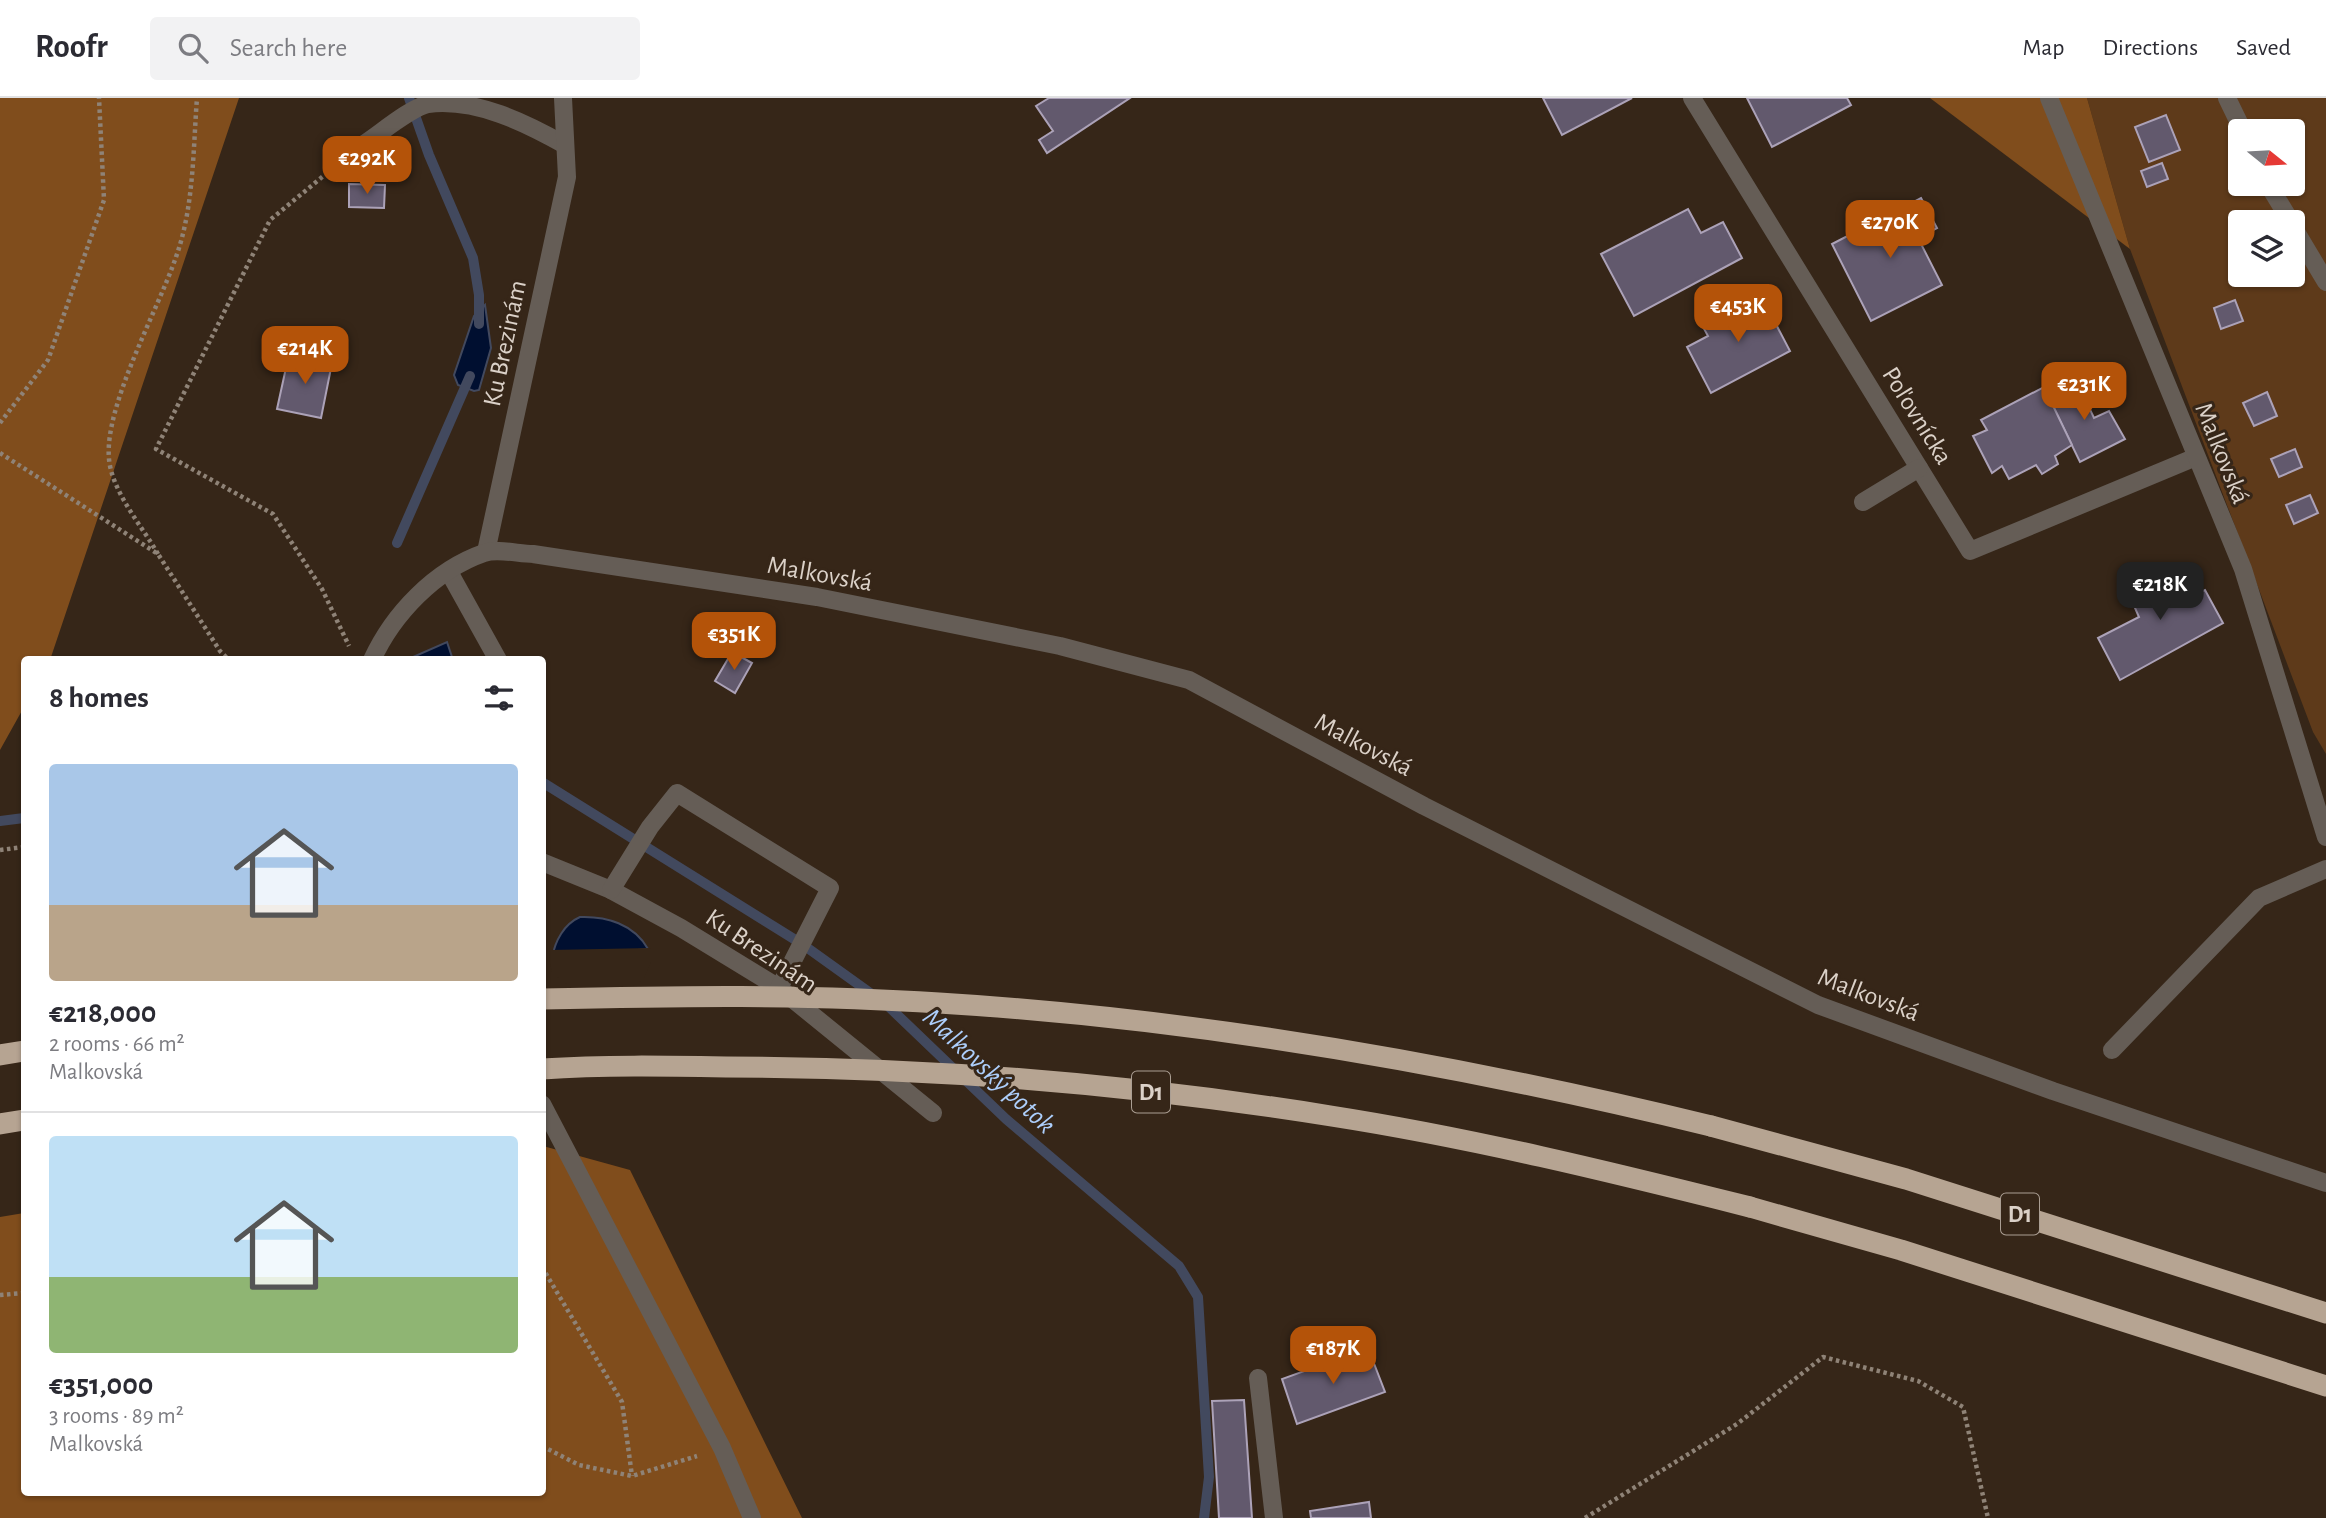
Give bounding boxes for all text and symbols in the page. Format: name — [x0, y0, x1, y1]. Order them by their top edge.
search box — [150, 17, 640, 80]
icon: search — [174, 29, 212, 67]
text: Roofr — [35, 31, 108, 64]
text: Search here — [230, 35, 347, 61]
text: Map — [2022, 36, 2064, 60]
text: Directions — [2102, 36, 2198, 60]
text: Saved — [2236, 36, 2291, 60]
north arrow — [2228, 119, 2305, 196]
map controls — [2228, 119, 2305, 287]
pin: €292K — [318, 136, 416, 196]
text: €292K — [339, 147, 395, 170]
pin: €270K — [1841, 200, 1939, 260]
button: layers — [2228, 210, 2305, 287]
text: €270K — [1862, 211, 1918, 234]
street label: Ku Brezinám — [479, 278, 531, 409]
pin: €453K — [1689, 285, 1787, 344]
text: €453K — [1710, 295, 1766, 318]
pin: €214K — [256, 327, 354, 386]
text: €214K — [278, 337, 332, 360]
street label: Poľovnícka — [1877, 362, 1957, 469]
pin: €231K — [2035, 362, 2133, 422]
text: €231K — [2057, 373, 2111, 396]
street label: Malkovská — [2190, 399, 2254, 508]
street label: Malkovská — [765, 552, 875, 596]
pin: €218K — [2111, 562, 2209, 622]
text: €218K — [2133, 573, 2187, 596]
pin: €351K — [685, 612, 783, 672]
text: €351K — [708, 623, 760, 646]
icon: filters — [480, 679, 518, 717]
text: 8 homes — [49, 683, 149, 713]
street label: Malkovská — [1310, 708, 1417, 781]
icon: home — [221, 810, 347, 936]
street label: Ku Brezinám — [701, 904, 822, 998]
street label: Malkovská — [1814, 964, 1923, 1026]
text: €218,000 — [49, 998, 157, 1028]
water label: Malkovský potok — [917, 1003, 1060, 1140]
text: 2 rooms · 66 m² — [49, 1033, 185, 1056]
text: Malkovská — [49, 1061, 143, 1084]
road number: D1 — [1132, 1072, 1170, 1112]
icon: home — [221, 1182, 347, 1308]
road number: D1 — [2001, 1194, 2039, 1234]
pin: €187K — [1284, 1326, 1382, 1386]
text: €187K — [1306, 1337, 1360, 1360]
text: €351,000 — [49, 1370, 153, 1400]
text: 3 rooms · 89 m² — [49, 1405, 184, 1428]
text: Malkovská — [49, 1433, 143, 1456]

